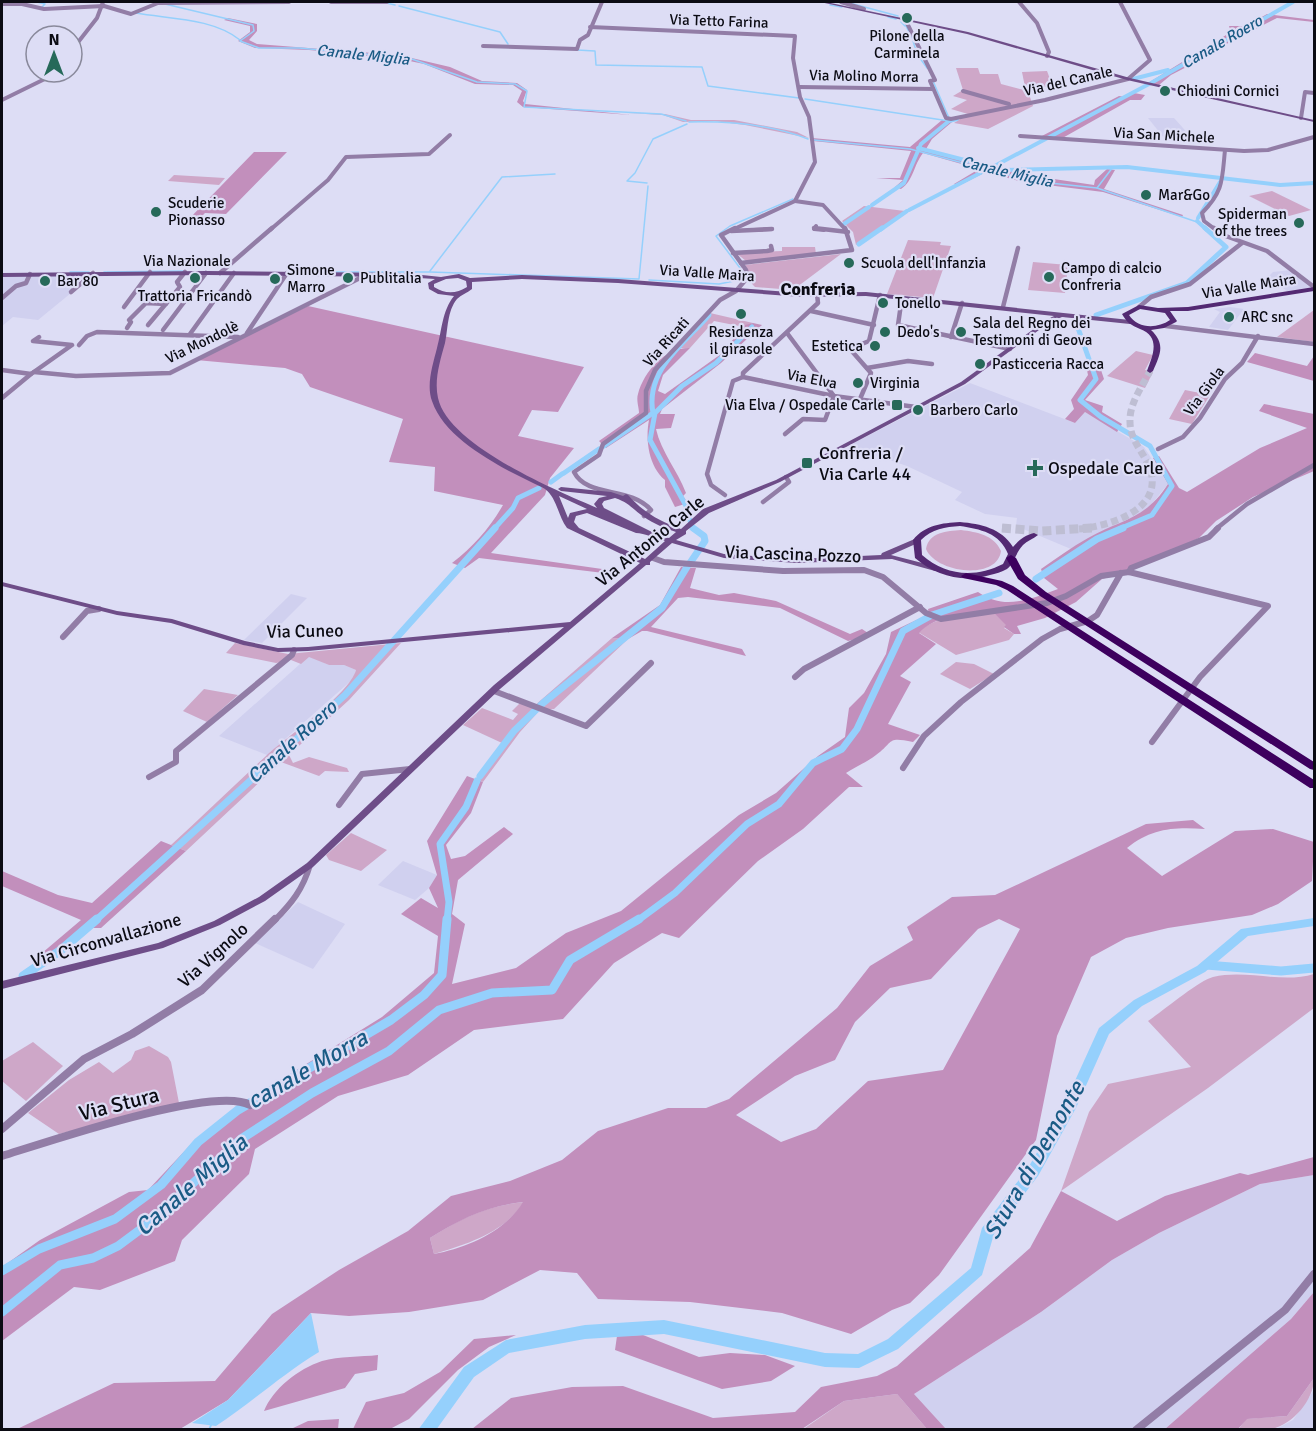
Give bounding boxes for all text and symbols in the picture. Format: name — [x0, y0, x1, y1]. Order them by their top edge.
street label: Via Tetto Farina — [669, 10, 769, 32]
water label: Canale Roero — [1178, 10, 1267, 73]
marker: Pilone della Carminela — [900, 11, 914, 25]
north arrow — [24, 24, 84, 84]
place label: Pilone della Carminela — [869, 27, 945, 62]
text: N — [48, 30, 60, 50]
water label: Canale Miglia — [316, 40, 411, 70]
street label: Via del Canale — [1022, 62, 1114, 100]
street label: Via Molino Morra — [809, 66, 919, 86]
place label: Chiodini Cornici — [1177, 82, 1279, 100]
marker: Chiodini Cornici — [1158, 84, 1172, 98]
street label: Via San Michele — [1113, 123, 1215, 147]
water label: Canale Miglia — [959, 152, 1056, 192]
place label: Mar&Go — [1158, 186, 1210, 204]
marker: Mar&Go — [1139, 188, 1153, 202]
place label: Scuderie Pionasso — [168, 194, 225, 229]
marker: Scuderie Pionasso — [149, 205, 163, 219]
place label: Spiderman of the trees — [1215, 205, 1287, 240]
marker: Spiderman of the trees — [1292, 216, 1306, 230]
street label: Via Nazionale — [143, 252, 231, 270]
place label: Scuola dell'Infanzia — [861, 254, 986, 272]
marker: Scuola dell'Infanzia — [842, 256, 856, 270]
place label: Campo di calcio Confreria — [1061, 259, 1162, 294]
place label: Simone Marro — [287, 261, 335, 296]
street label: Via Valle Maira — [659, 261, 755, 285]
place label: Publitalia — [360, 269, 422, 287]
marker: Campo di calcio Confreria — [1042, 270, 1056, 284]
street label: Via Valle Maira — [1200, 270, 1298, 302]
marker: Trattoria Fricandò — [188, 271, 202, 285]
marker: Publitalia — [341, 271, 355, 285]
place label: Bar 80 — [57, 272, 99, 290]
marker: Simone Marro — [268, 272, 282, 286]
marker: Bar 80 — [38, 274, 52, 288]
district label: Confreria — [781, 278, 855, 300]
place label: Trattoria Fricandò — [138, 287, 252, 305]
place label: Tonello — [895, 294, 941, 312]
marker: Tonello — [876, 296, 890, 310]
marker: Residenza il girasole — [734, 307, 748, 321]
place label: ARC snc — [1241, 308, 1293, 326]
marker: ARC snc — [1222, 310, 1236, 324]
street label: Via Ricati — [639, 313, 693, 371]
place label: Sala del Regno dei Testimoni di Geova — [973, 314, 1092, 349]
street label: Via Mondolè — [162, 317, 242, 367]
place label: Residenza il girasole — [709, 323, 773, 358]
place label: Dedo's — [897, 323, 940, 341]
marker: Dedo's — [878, 325, 892, 339]
marker: Sala del Regno dei Testimoni di Geova — [954, 325, 968, 339]
place label: Estetica — [811, 337, 863, 355]
marker: Estetica — [868, 339, 882, 353]
place label: Pasticceria Racca — [992, 355, 1104, 373]
marker: Pasticceria Racca — [973, 357, 987, 371]
street label: Via Giola — [1180, 363, 1228, 419]
street label: Via Elva — [785, 365, 839, 393]
place label: Virginia — [870, 374, 920, 392]
marker: Virginia — [851, 376, 865, 390]
place label: Via Elva / Ospedale Carle — [725, 396, 885, 414]
marker: Via Elva / Ospedale Carle — [890, 398, 904, 412]
place label: Barbero Carlo — [930, 401, 1018, 419]
marker: Barbero Carlo — [911, 403, 925, 417]
place label: Confreria / Via Carle 44 — [819, 442, 912, 485]
marker: Confreria / Via Carle 44 — [800, 456, 814, 470]
place label: Ospedale Carle — [1048, 457, 1164, 479]
marker: Ospedale Carle — [1026, 459, 1044, 477]
street label: Via Antonio Carle — [591, 491, 709, 591]
street label: Via Cascina Pozzo — [724, 541, 862, 567]
street label: Via Cuneo — [266, 619, 344, 643]
water label: Canale Roero — [242, 694, 343, 789]
street label: Via Circonvallazione — [28, 908, 184, 972]
street label: Via Vignolo — [173, 918, 253, 992]
water label: canale Morra — [241, 1022, 373, 1116]
water label: Stura di Demonte — [977, 1075, 1092, 1245]
street label: Via Stura — [76, 1081, 162, 1127]
water label: Canale Miglia — [128, 1127, 254, 1242]

